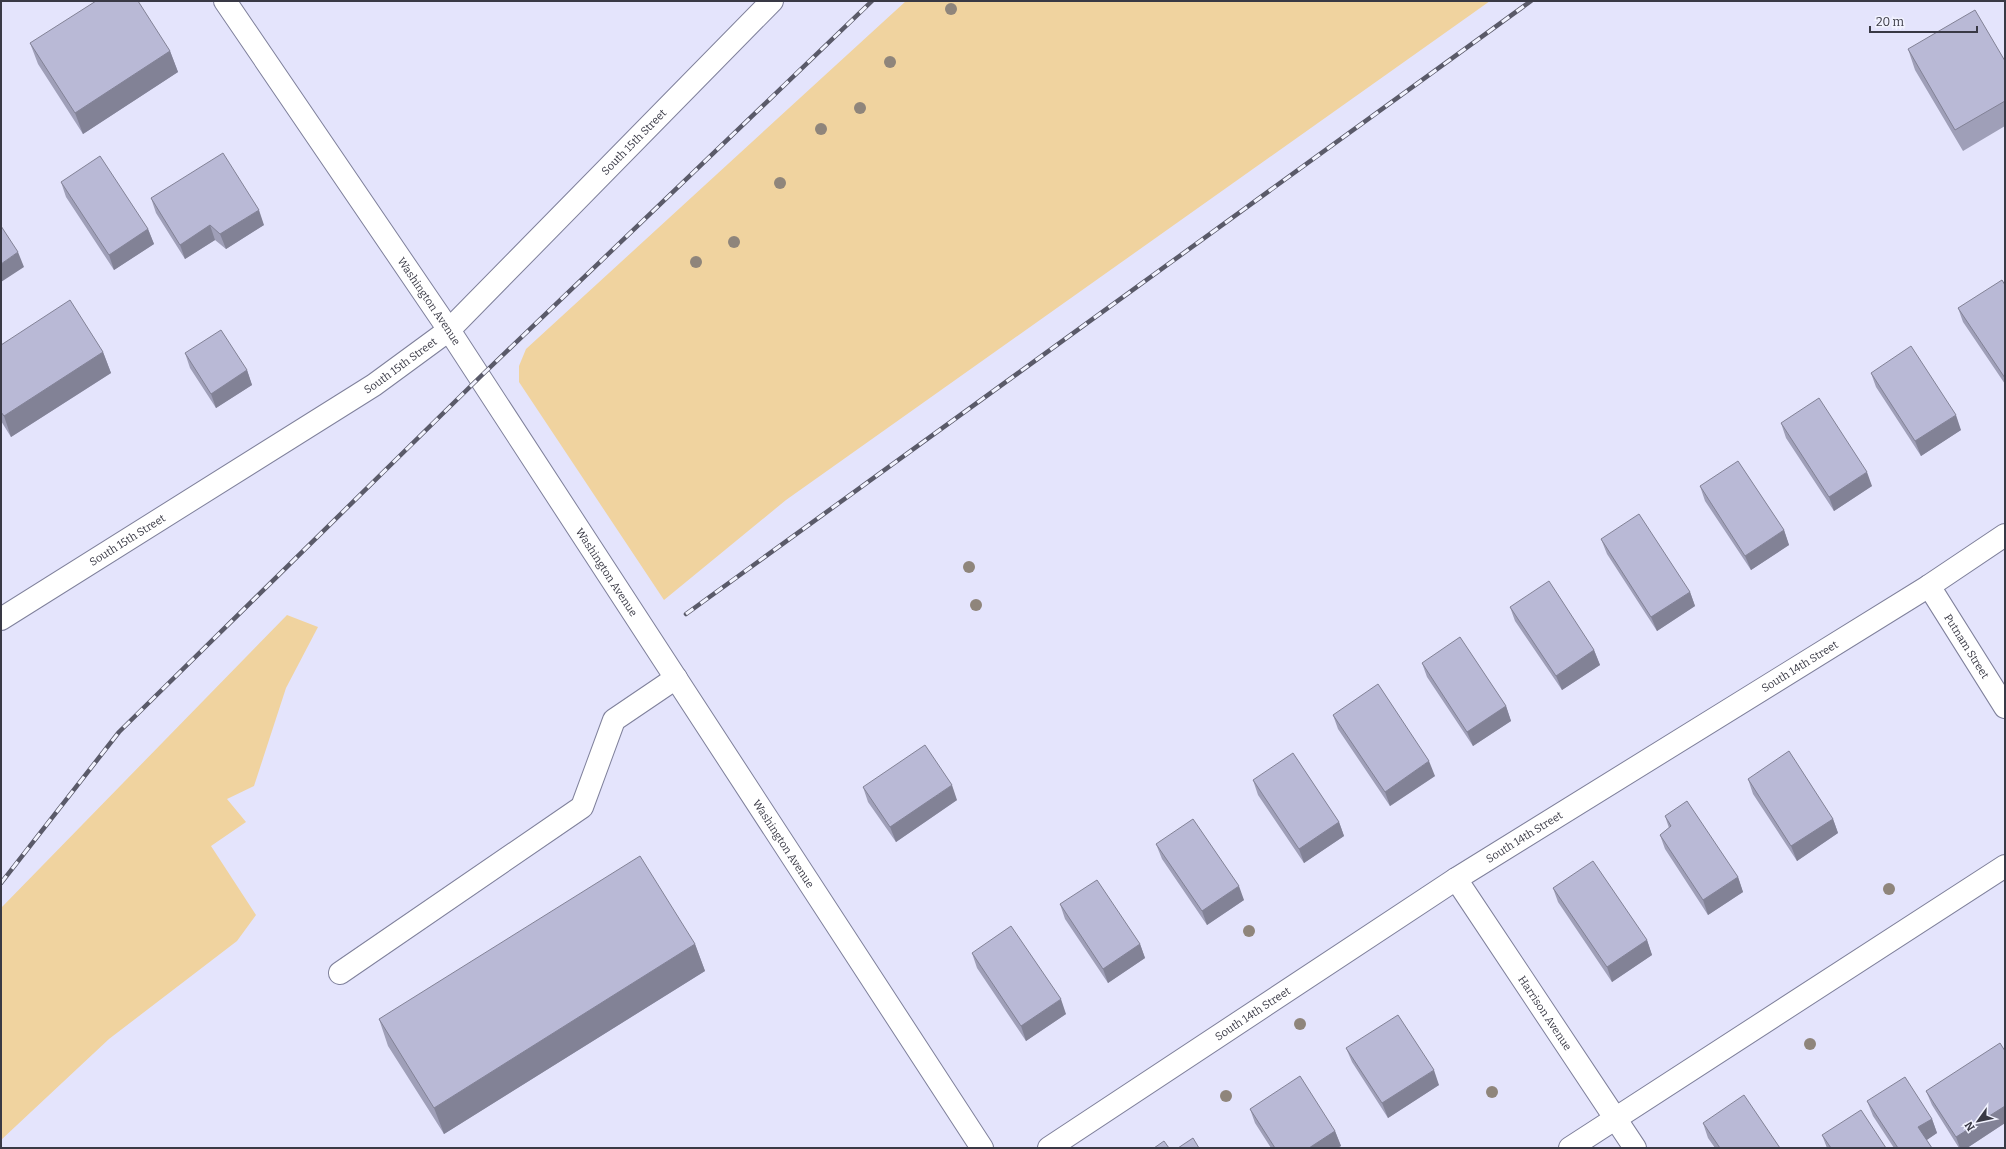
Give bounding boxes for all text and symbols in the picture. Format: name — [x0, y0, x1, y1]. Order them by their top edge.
scale bar — [1870, 8, 1977, 34]
text: 20 m — [1876, 15, 1905, 29]
street label: South 15th Street — [599, 107, 669, 178]
street label: Washington Avenue — [395, 255, 463, 348]
street label: South 15th Street — [362, 335, 440, 397]
street label: South 15th Street — [87, 512, 168, 569]
street label: Washington Avenue — [573, 526, 640, 619]
street label: Putnam Street — [1941, 612, 1992, 681]
street label: South 14th Street — [1759, 638, 1840, 695]
street label: Washington Avenue — [750, 797, 817, 891]
street label: South 14th Street — [1484, 809, 1565, 866]
street label: Harrison Avenue — [1515, 974, 1574, 1053]
street label: South 14th Street — [1213, 984, 1293, 1043]
north arrow — [1958, 1101, 1998, 1141]
text: N — [1962, 1119, 1978, 1133]

